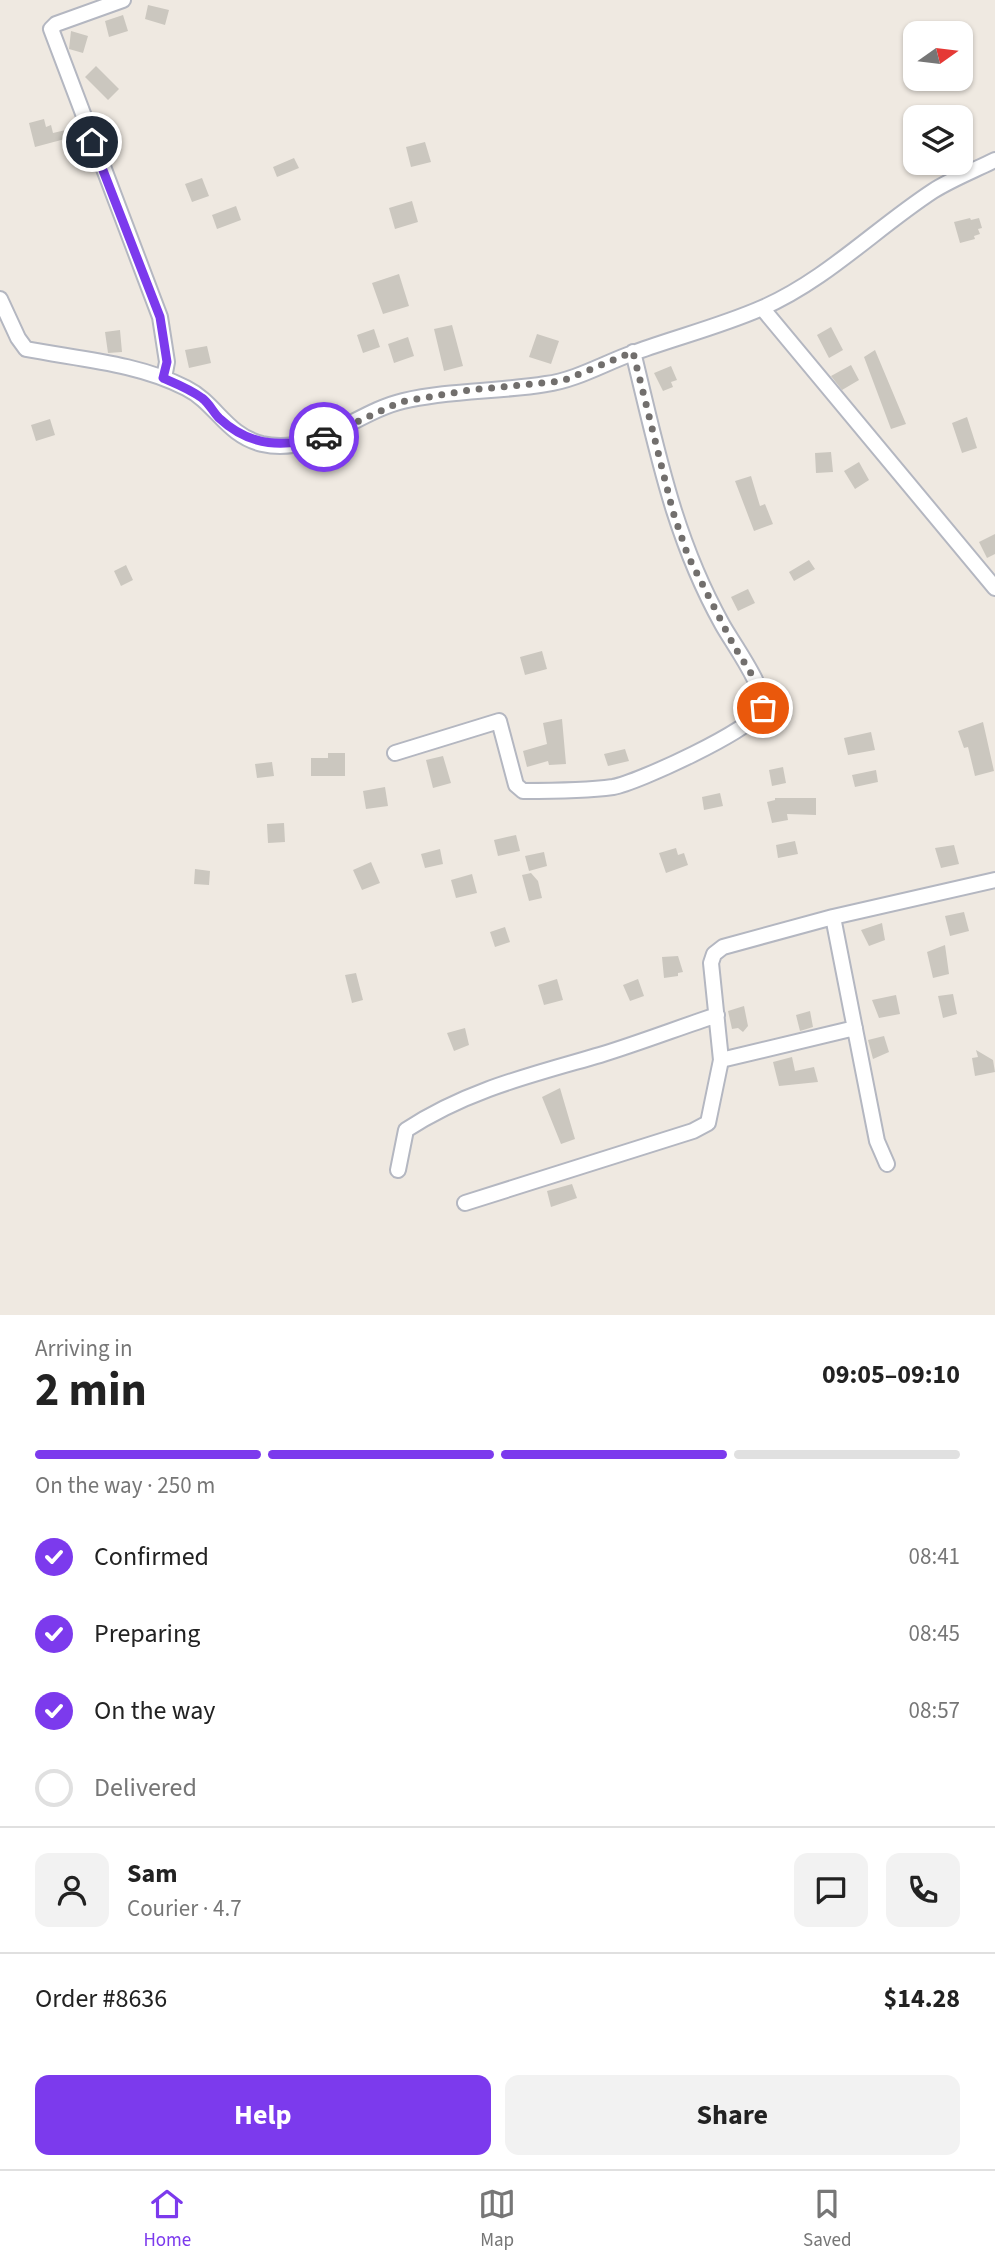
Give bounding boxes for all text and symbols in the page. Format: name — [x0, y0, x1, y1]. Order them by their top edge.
north arrow — [903, 21, 973, 91]
map controls — [903, 21, 973, 175]
button: layers — [903, 105, 973, 175]
pin — [62, 112, 122, 172]
icon: home — [73, 123, 111, 161]
courier — [289, 402, 359, 472]
icon: car — [305, 418, 343, 456]
pin — [733, 678, 793, 738]
icon: bag — [744, 689, 782, 727]
text: Arriving in — [35, 1332, 133, 1365]
text: 09:05–09:10 — [822, 1356, 960, 1393]
text: 2 min — [35, 1358, 147, 1423]
text: On the way · 250 m — [35, 1469, 215, 1502]
icon: check — [35, 1538, 73, 1576]
text: Confirmed — [94, 1538, 209, 1575]
text: 08:41 — [909, 1540, 960, 1573]
icon: check — [35, 1615, 73, 1653]
text: Preparing — [94, 1615, 200, 1652]
text: 08:45 — [909, 1617, 960, 1650]
icon: check — [35, 1692, 73, 1730]
text: On the way — [94, 1692, 215, 1729]
text: 08:57 — [909, 1694, 960, 1727]
text: Delivered — [94, 1769, 197, 1806]
button: person — [35, 1853, 109, 1927]
button: chat — [794, 1853, 868, 1927]
button: phone — [886, 1853, 960, 1927]
text: Sam — [127, 1855, 177, 1892]
text: Courier · 4.7 — [127, 1892, 242, 1925]
text: Order #8636 — [35, 1980, 167, 2017]
text: $14.28 — [884, 1980, 960, 2017]
button: Help — [35, 2075, 491, 2155]
button: Share — [505, 2075, 960, 2155]
tab: Home — [143, 2185, 191, 2254]
tab: Map — [478, 2185, 516, 2254]
tab: Saved — [803, 2185, 852, 2254]

